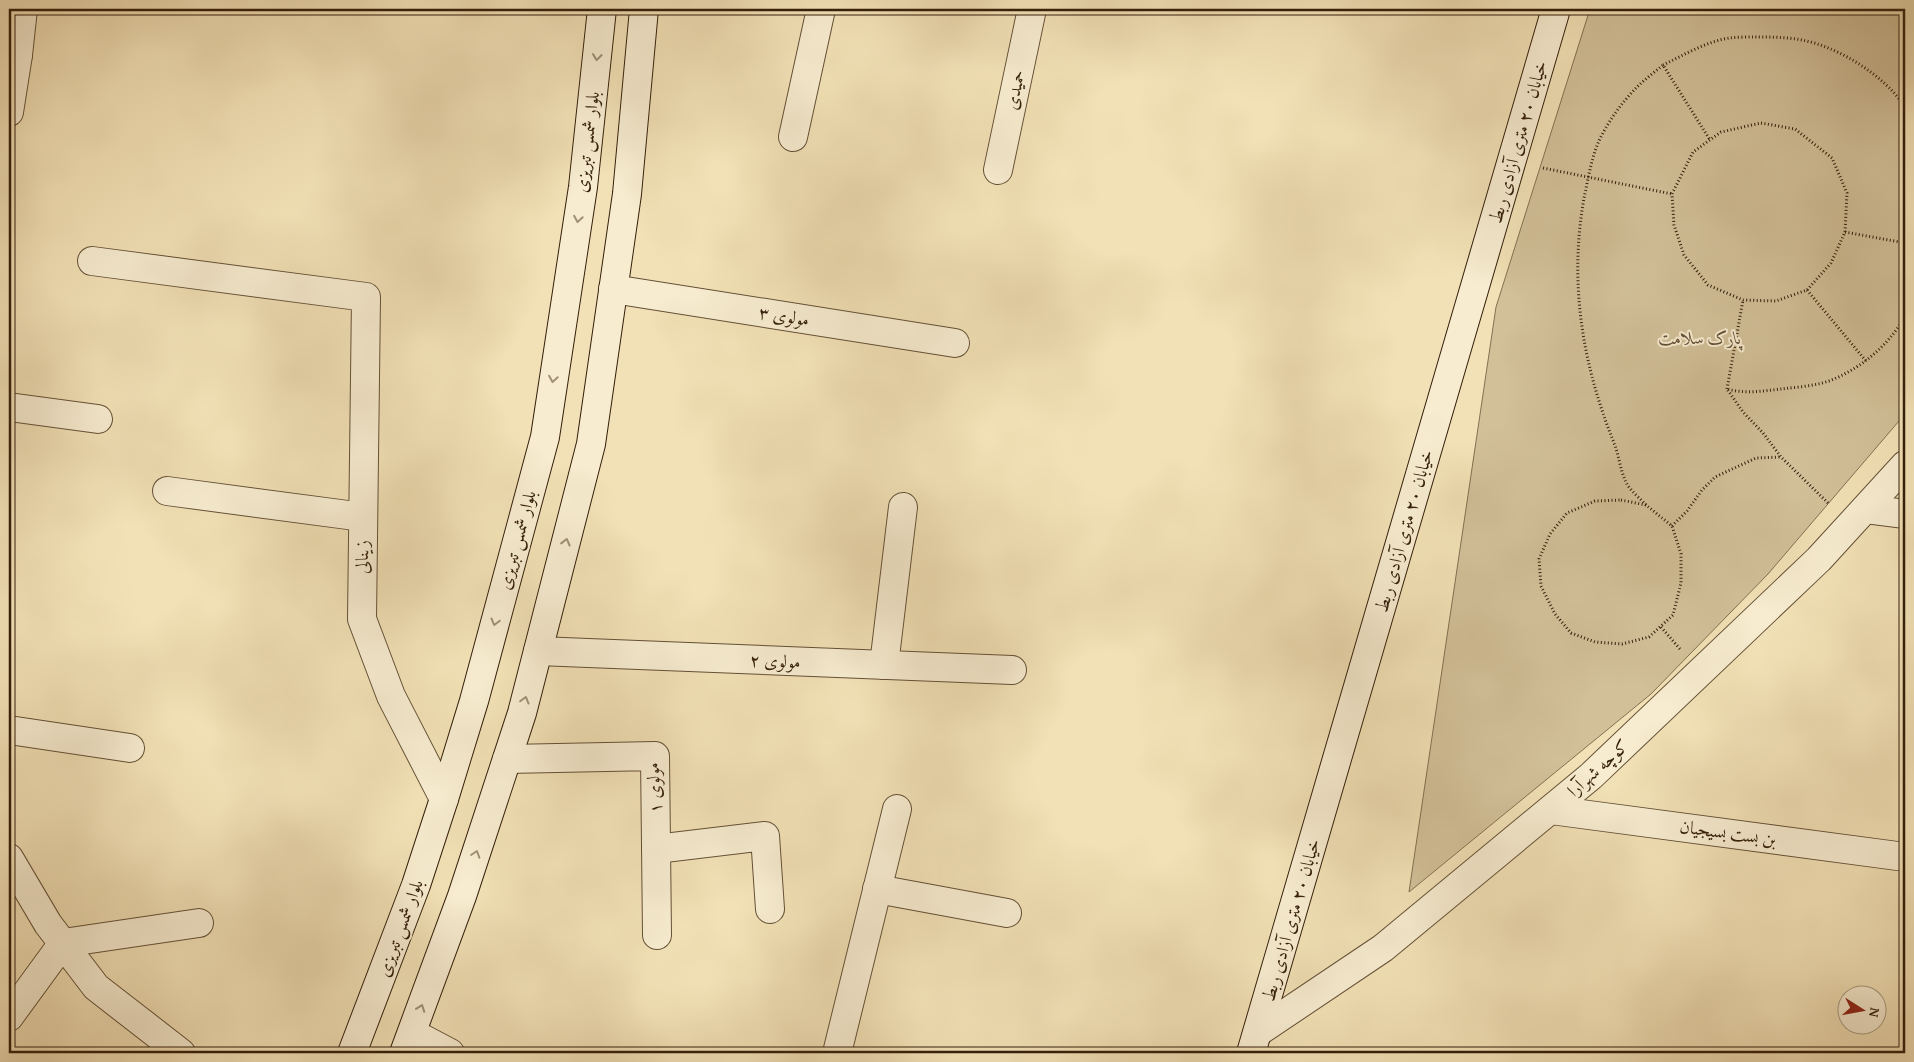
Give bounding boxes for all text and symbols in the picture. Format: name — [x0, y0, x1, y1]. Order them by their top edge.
one-way arrow — [592, 54, 603, 62]
street label: خیابان ۲۰ متری آزادی ربط — [1481, 57, 1554, 226]
street label: حمیدی — [997, 68, 1032, 112]
street label: بلوار شمس تبریزی — [567, 90, 606, 194]
one-way arrow — [573, 215, 584, 223]
street label: مولوی ۳ — [757, 298, 811, 333]
park label: پارک سلامت — [1659, 324, 1743, 351]
one-way arrow — [549, 375, 559, 384]
street label: خیابان ۲۰ متری آزادی ربط — [1367, 446, 1440, 615]
street label: بلوار شمس تبریزی — [490, 487, 543, 593]
one-way arrow — [560, 538, 571, 547]
street label: زینالی — [348, 540, 375, 574]
one-way arrow — [490, 618, 501, 626]
street label: مولوی ۲ — [749, 646, 801, 675]
one-way arrow — [519, 695, 530, 704]
street label: کوچه شهرآرا — [1561, 732, 1635, 803]
street label: مولوی ۱ — [638, 762, 669, 814]
street label: بن بست بسیجیان — [1678, 812, 1779, 853]
street label: خیابان ۲۰ متری آزادی ربط — [1254, 835, 1327, 1004]
one-way arrow — [470, 851, 480, 859]
street label: بلوار شمس تبریزی — [369, 875, 430, 980]
north arrow — [1836, 984, 1886, 1034]
one-way arrow — [415, 1004, 425, 1012]
text: N — [1864, 1006, 1885, 1020]

